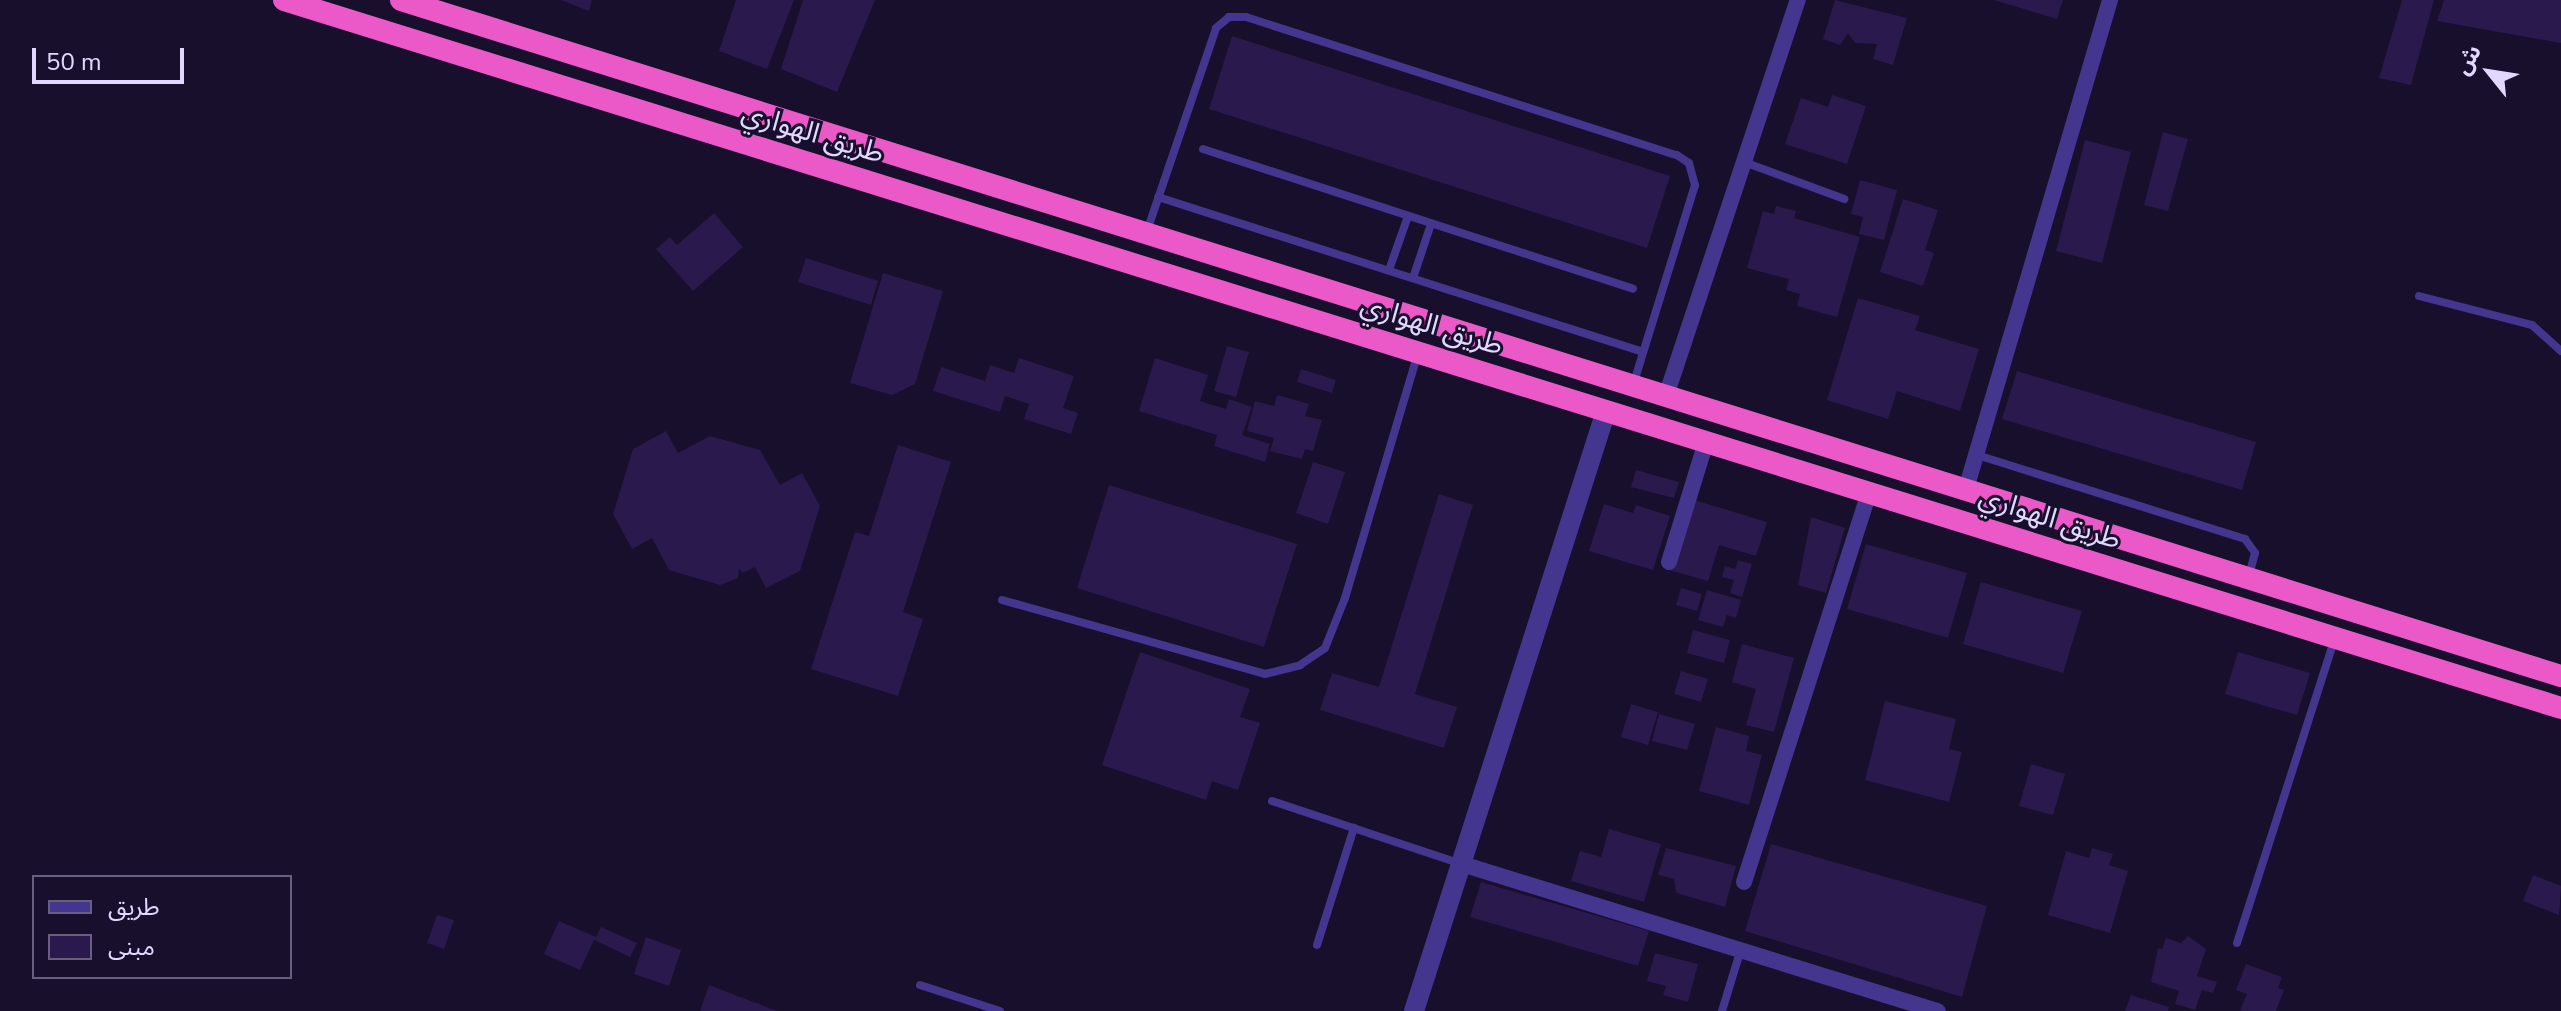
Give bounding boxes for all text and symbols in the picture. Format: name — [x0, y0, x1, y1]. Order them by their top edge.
scale bar — [36, 32, 188, 82]
north arrow — [2449, 32, 2529, 112]
text: ش — [2448, 39, 2489, 81]
text: 50 m — [46, 46, 102, 78]
street label: طريق الهواري — [738, 95, 888, 171]
street label: طريق الهواري — [1357, 287, 1507, 363]
street label: طريق الهواري — [1975, 479, 2125, 557]
legend — [32, 875, 292, 979]
text: طريق — [108, 891, 160, 923]
text: مبنى — [108, 931, 155, 963]

